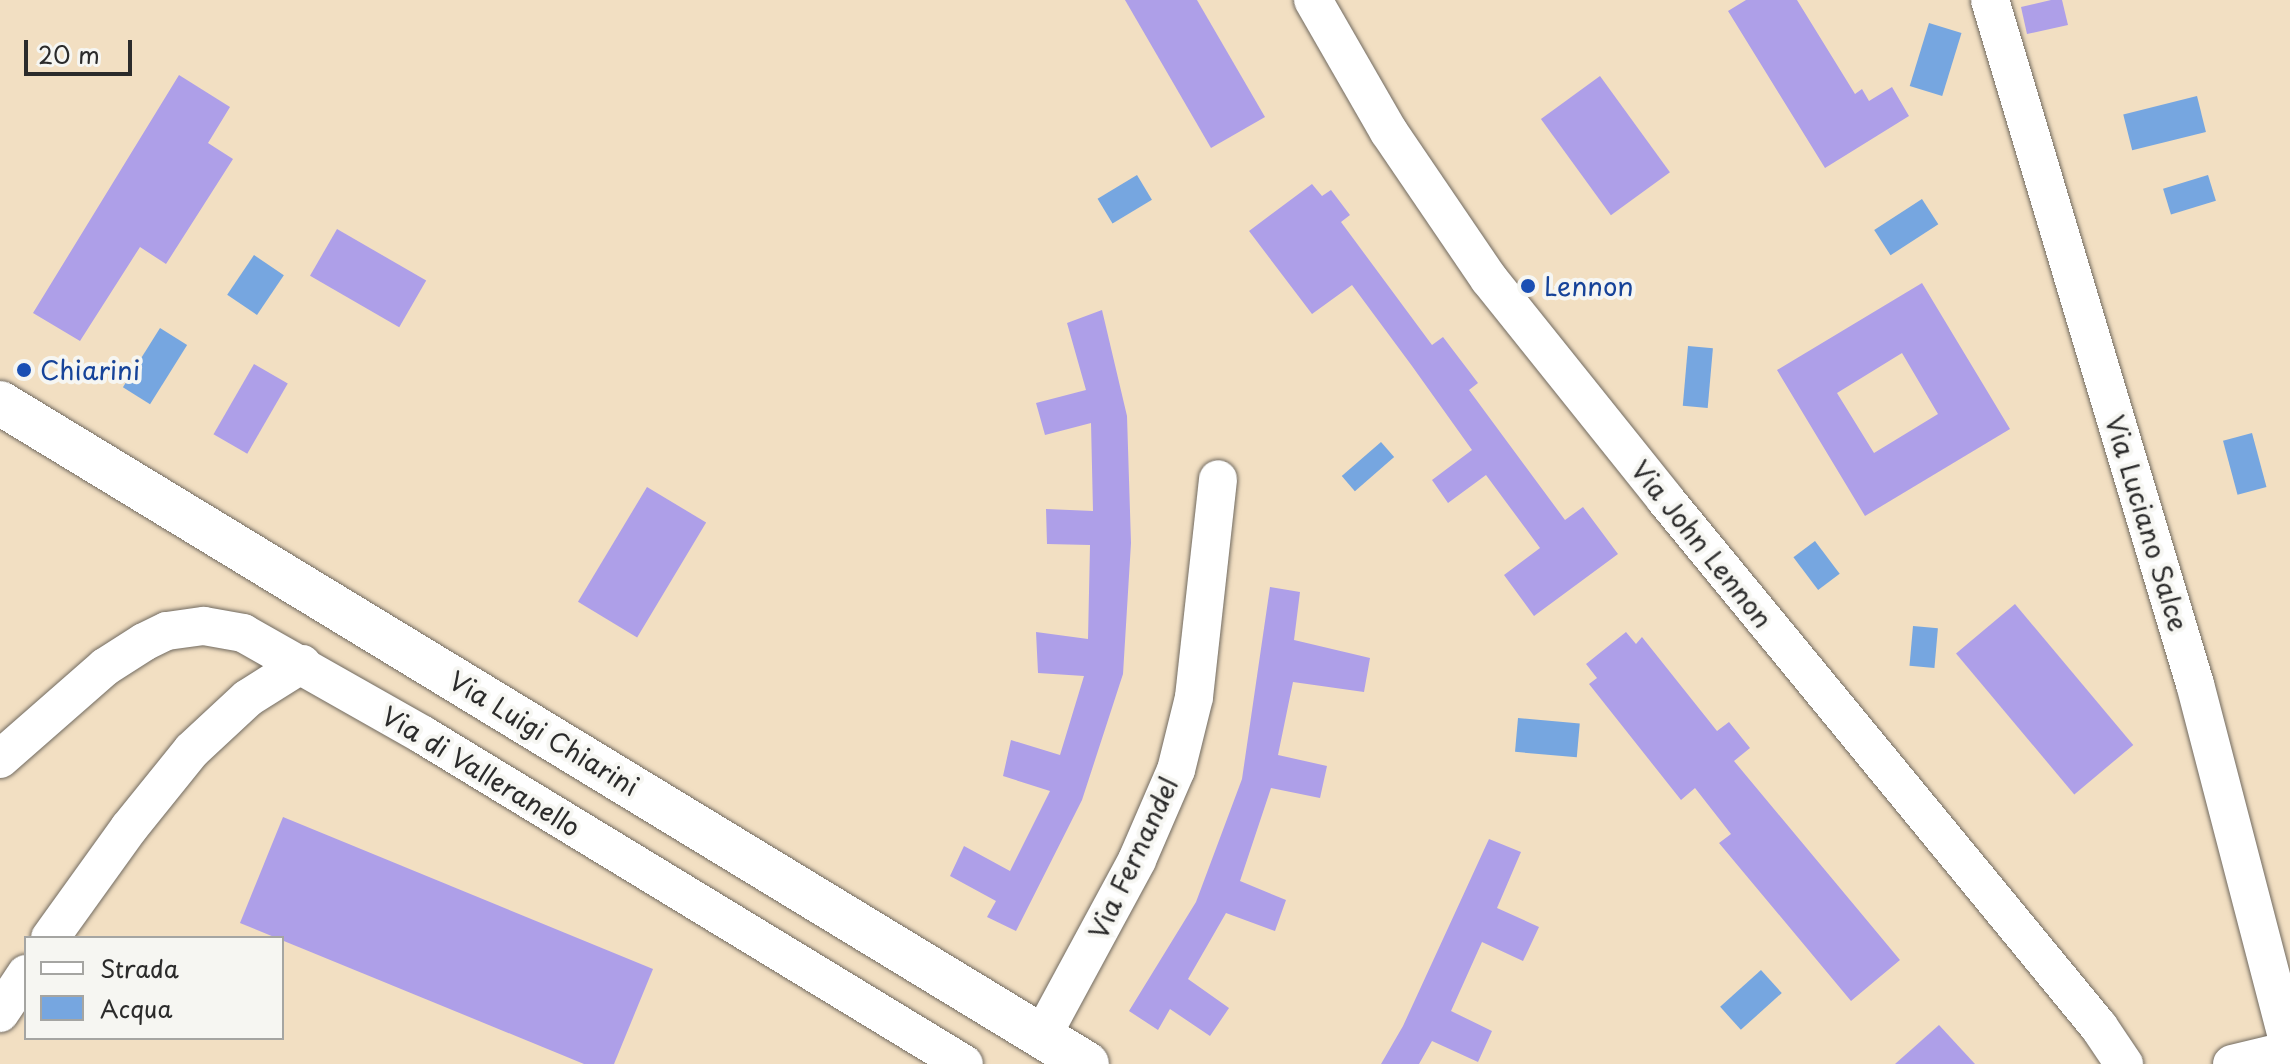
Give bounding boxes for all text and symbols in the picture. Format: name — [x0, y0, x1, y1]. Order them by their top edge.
scale bar — [28, 24, 136, 74]
text: 20 m — [38, 36, 100, 72]
place label: Lennon — [1544, 270, 1634, 302]
marker: Lennon — [1519, 277, 1537, 295]
place label: Chiarini — [40, 354, 140, 386]
marker: Chiarini — [15, 361, 33, 379]
street label: Via Luciano Salce — [2100, 413, 2194, 633]
street label: Via John Lennon — [1624, 453, 1780, 635]
street label: Via Luigi Chiarini — [443, 664, 645, 802]
street label: Via di Valleranello — [377, 700, 585, 842]
street label: Via Fernandel — [1082, 773, 1184, 943]
legend — [24, 936, 284, 1040]
text: Strada — [100, 950, 179, 986]
text: Acqua — [100, 990, 172, 1026]

